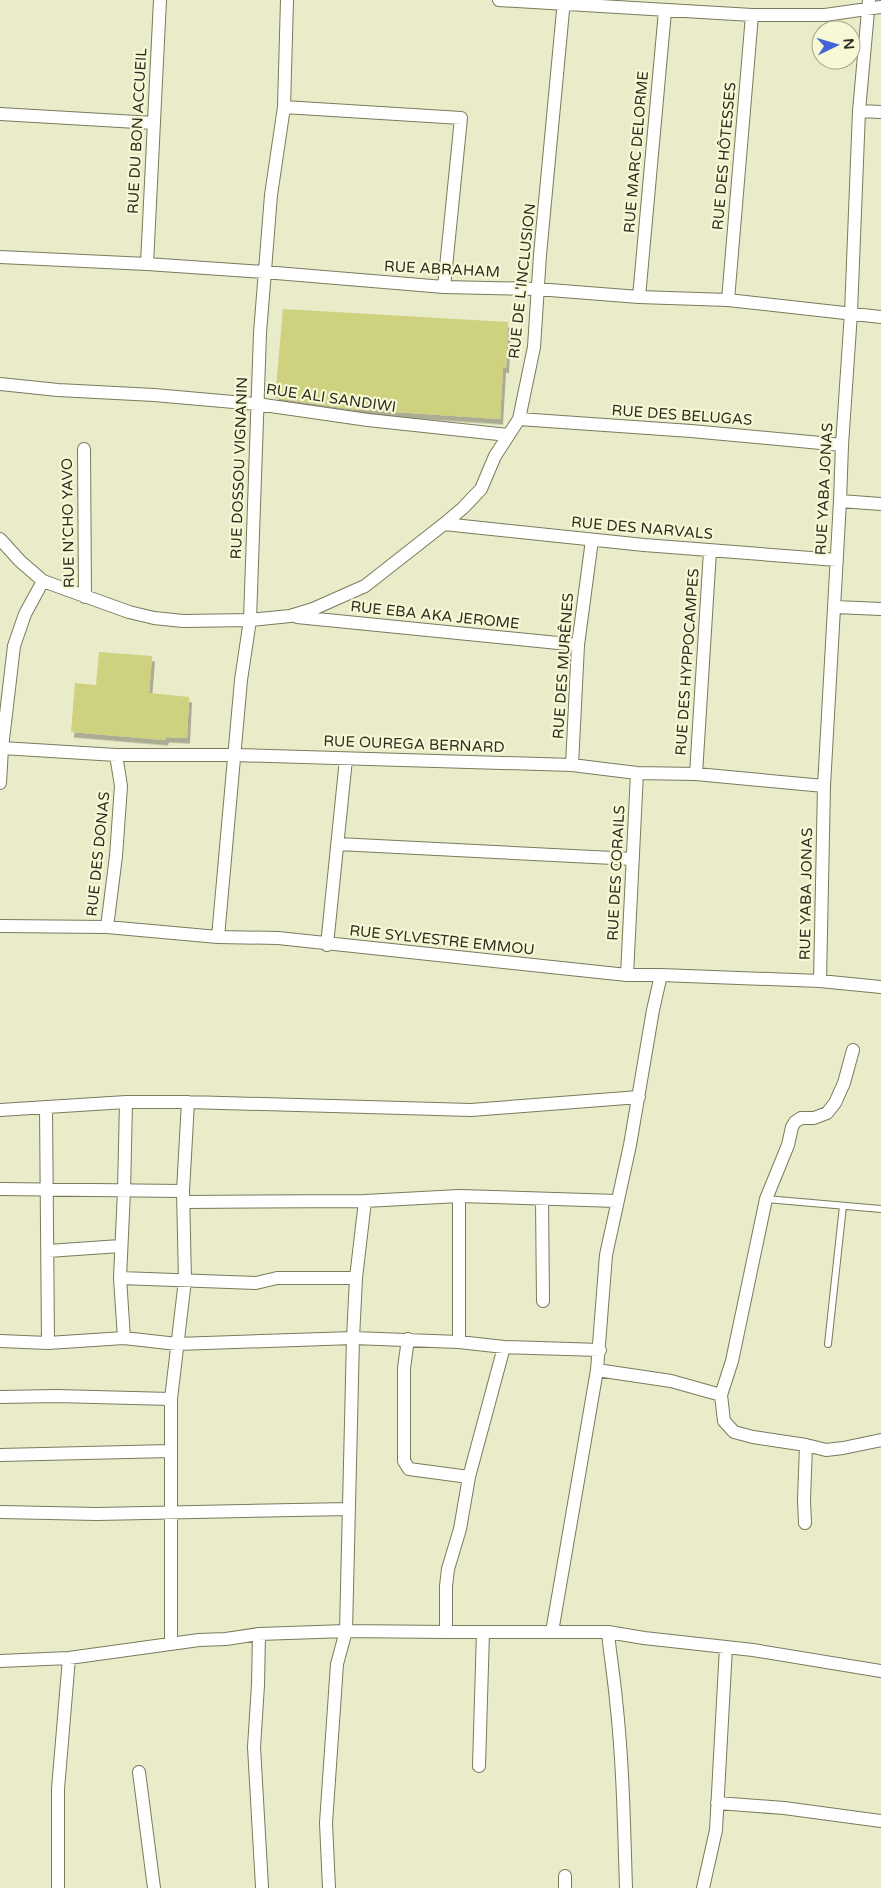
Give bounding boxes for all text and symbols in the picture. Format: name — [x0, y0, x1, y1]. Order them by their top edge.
north arrow — [811, 20, 861, 70]
text: N — [839, 38, 857, 50]
street label: RUE DU BON ACCUEIL — [124, 47, 150, 214]
street label: RUE MARC DELORME — [620, 70, 652, 234]
street label: RUE DES HÔTESSES — [709, 81, 739, 231]
street label: RUE DE L'INCLUSION — [505, 202, 539, 360]
street label: RUE ABRAHAM — [384, 257, 500, 281]
street label: RUE DOSSOU VIGNANIN — [227, 376, 251, 560]
street label: RUE ALI SANDIWI — [265, 380, 397, 416]
street label: RUE DES BELUGAS — [611, 401, 753, 429]
street label: RUE YABA JONAS — [812, 422, 836, 556]
street label: RUE N'CHO YAVO — [58, 458, 78, 588]
street label: RUE DES NARVALS — [570, 513, 714, 543]
street label: RUE DES HYPPOCAMPES — [671, 568, 703, 756]
street label: RUE DES MURÊNES — [549, 592, 577, 740]
street label: RUE EBA AKA JEROME — [349, 597, 521, 633]
street label: RUE OUREGA BERNARD — [323, 732, 505, 756]
street label: RUE DES DONAS — [82, 791, 114, 917]
street label: RUE DES CORAILS — [603, 805, 629, 941]
street label: RUE YABA JONAS — [796, 828, 816, 960]
street label: RUE SYLVESTRE EMMOU — [348, 921, 536, 959]

